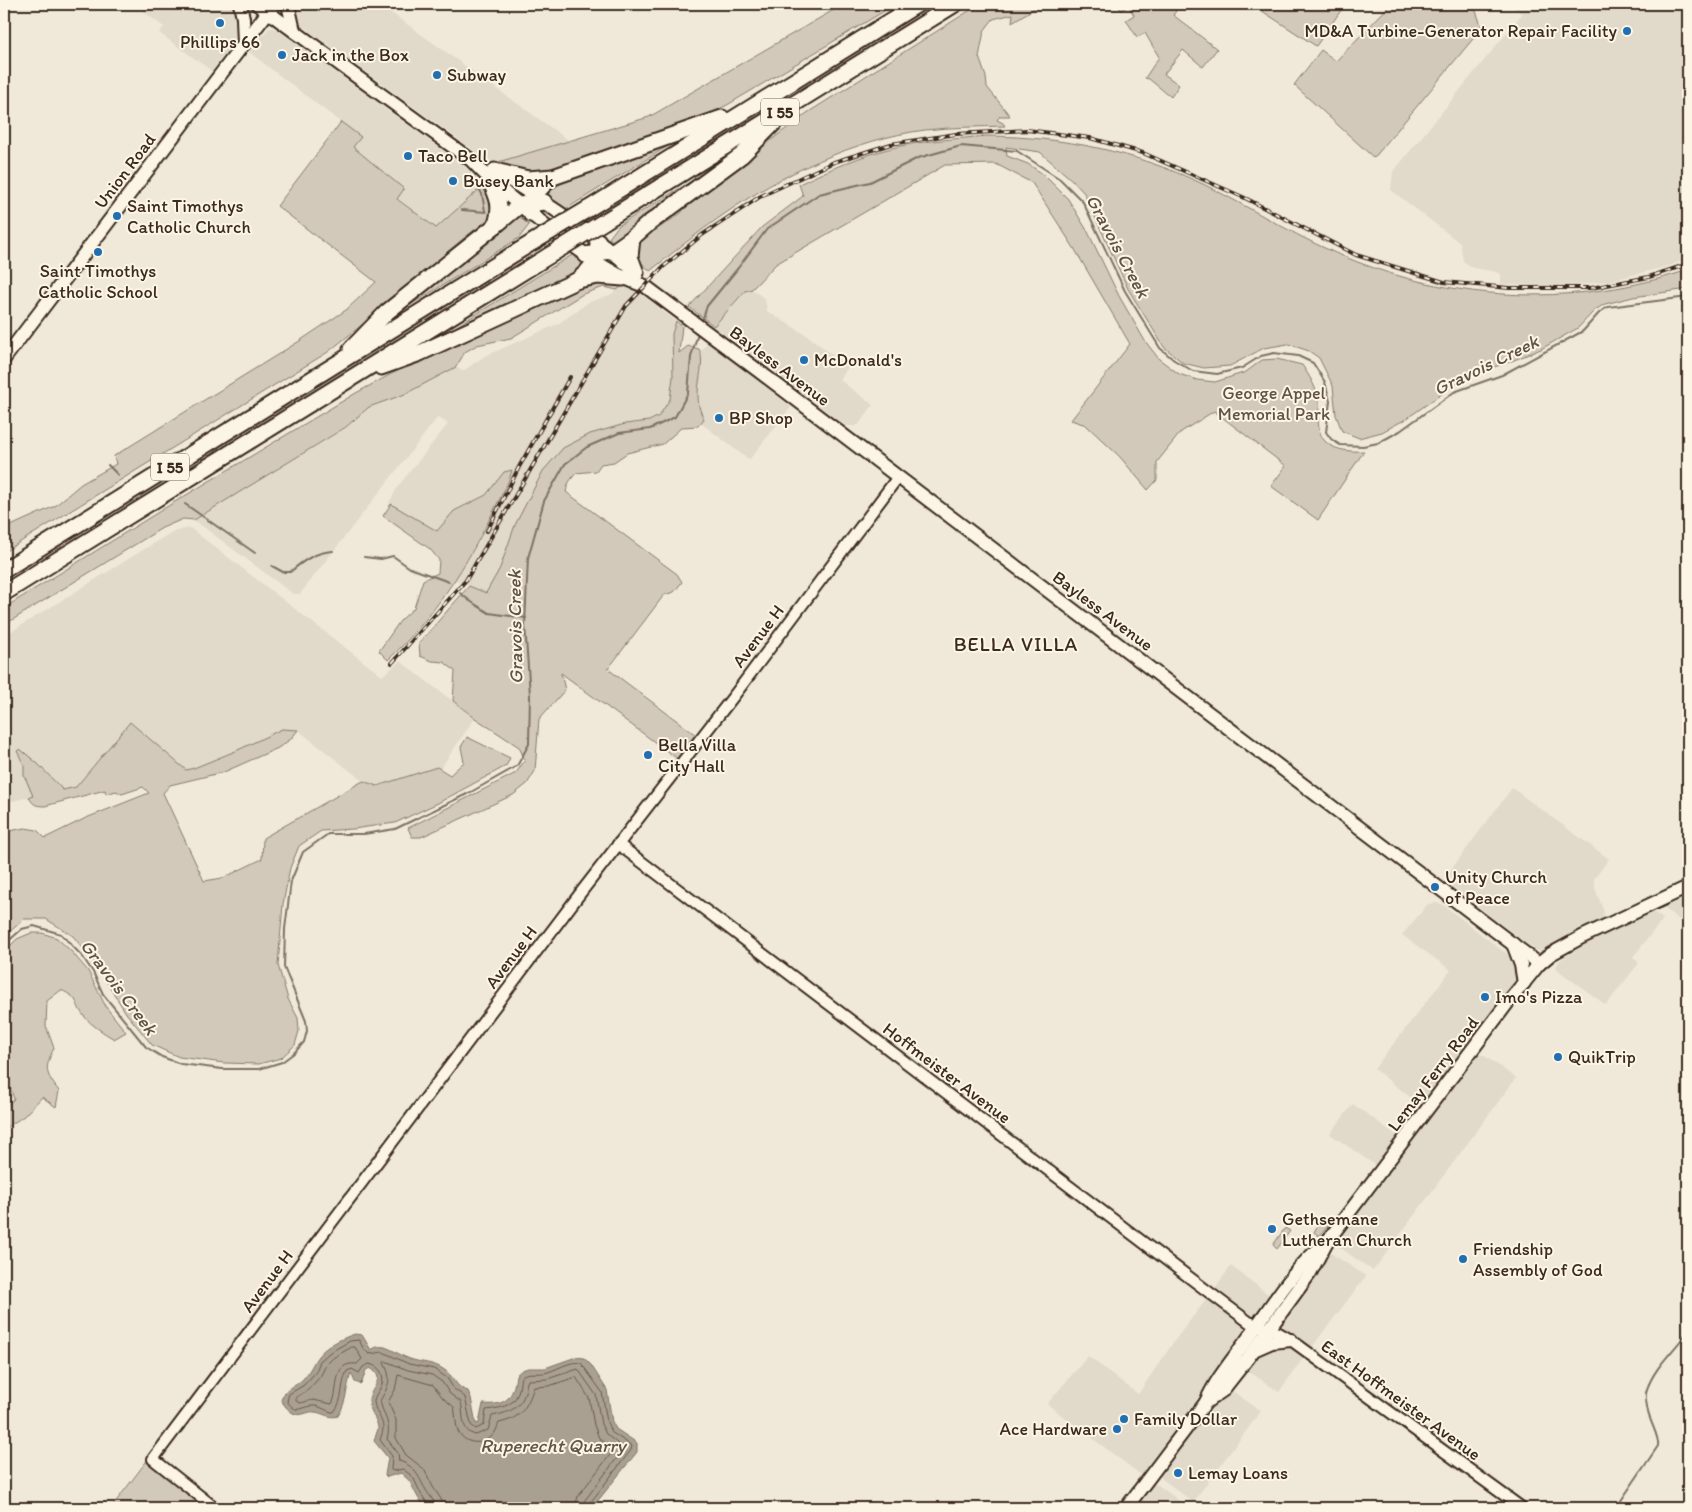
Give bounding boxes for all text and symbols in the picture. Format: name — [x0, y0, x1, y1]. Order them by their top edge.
marker: Phillips 66 — [214, 17, 226, 29]
place label: MD&A Turbine-Generator Repair Facility — [1305, 20, 1618, 42]
marker: MD&A Turbine-Generator Repair Facility — [1621, 25, 1633, 37]
place label: Phillips 66 — [180, 31, 260, 53]
place label: Jack in the Box — [292, 44, 409, 66]
marker: Jack in the Box — [276, 49, 288, 61]
place label: Subway — [447, 64, 507, 86]
marker: Subway — [431, 69, 443, 81]
road number: I 55 — [761, 98, 799, 125]
street label: Union Road — [90, 129, 161, 213]
place label: Taco Bell — [418, 145, 488, 167]
marker: Taco Bell — [402, 150, 414, 162]
place label: Busey Bank — [463, 170, 555, 192]
marker: Busey Bank — [447, 175, 459, 187]
water label: Gravois Creek — [1081, 190, 1156, 303]
place label: Saint Timothys Catholic Church — [127, 195, 251, 238]
marker: Saint Timothys Catholic Church — [111, 210, 123, 222]
marker: Saint Timothys Catholic School — [92, 246, 104, 258]
place label: Saint Timothys Catholic School — [38, 260, 158, 303]
street label: Bayless Avenue — [725, 321, 835, 411]
water label: Gravois Creek — [1430, 329, 1543, 400]
place label: McDonald's — [814, 349, 902, 371]
marker: McDonald's — [798, 354, 810, 366]
park label: George Appel Memorial Park — [1218, 382, 1330, 425]
place label: BP Shop — [729, 407, 793, 429]
marker: BP Shop — [713, 412, 725, 424]
road number: I 55 — [151, 454, 189, 481]
street label: Bayless Avenue — [1048, 566, 1158, 656]
water label: Gravois Creek — [502, 568, 527, 684]
street label: Avenue H — [727, 600, 789, 672]
district label: BELLA VILLA — [954, 632, 1078, 656]
place label: Bella Villa City Hall — [658, 734, 737, 777]
marker: Bella Villa City Hall — [642, 749, 654, 761]
place label: Unity Church of Peace — [1445, 866, 1547, 909]
marker: Unity Church of Peace — [1429, 881, 1441, 893]
street label: Avenue H — [480, 921, 542, 993]
water label: Gravois Creek — [76, 935, 163, 1040]
place label: Imo's Pizza — [1495, 986, 1583, 1008]
marker: Imo's Pizza — [1479, 991, 1491, 1003]
street label: Lemay Ferry Road — [1383, 1012, 1483, 1136]
street label: Hoffmeister Avenue — [879, 1018, 1015, 1128]
place label: QuikTrip — [1568, 1046, 1636, 1068]
marker: QuikTrip — [1552, 1051, 1564, 1063]
place label: Gethsemane Lutheran Church — [1282, 1208, 1412, 1251]
marker: Gethsemane Lutheran Church — [1266, 1223, 1278, 1235]
place label: Friendship Assembly of God — [1473, 1238, 1603, 1281]
street label: Avenue H — [236, 1245, 298, 1317]
marker: Friendship Assembly of God — [1457, 1253, 1469, 1265]
street label: East Hoffmeister Avenue — [1317, 1335, 1485, 1465]
place label: Family Dollar — [1134, 1408, 1238, 1430]
marker: Family Dollar — [1118, 1413, 1130, 1425]
place label: Ace Hardware — [1000, 1418, 1107, 1440]
marker: Ace Hardware — [1111, 1423, 1123, 1435]
water label: Ruperecht Quarry — [480, 1434, 628, 1457]
place label: Lemay Loans — [1188, 1462, 1288, 1484]
marker: Lemay Loans — [1172, 1467, 1184, 1479]

